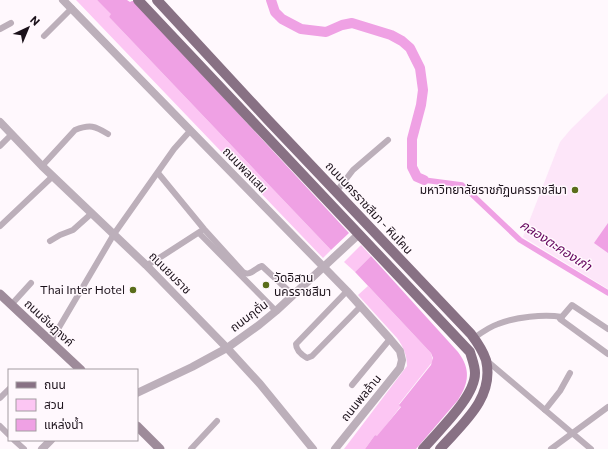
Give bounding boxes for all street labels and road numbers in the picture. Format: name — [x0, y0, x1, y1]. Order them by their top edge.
street label: ถนนพลแสน — [221, 144, 271, 195]
street label: ถนนนครราชสีมา - หินโคน — [323, 158, 416, 256]
street label: ถนนยมราช — [147, 248, 195, 296]
street label: ถนนอัษฎางค์ — [21, 296, 77, 349]
street label: ถนนกุดั่น — [226, 296, 271, 335]
street label: ถนนพลล้าน — [337, 371, 383, 424]

